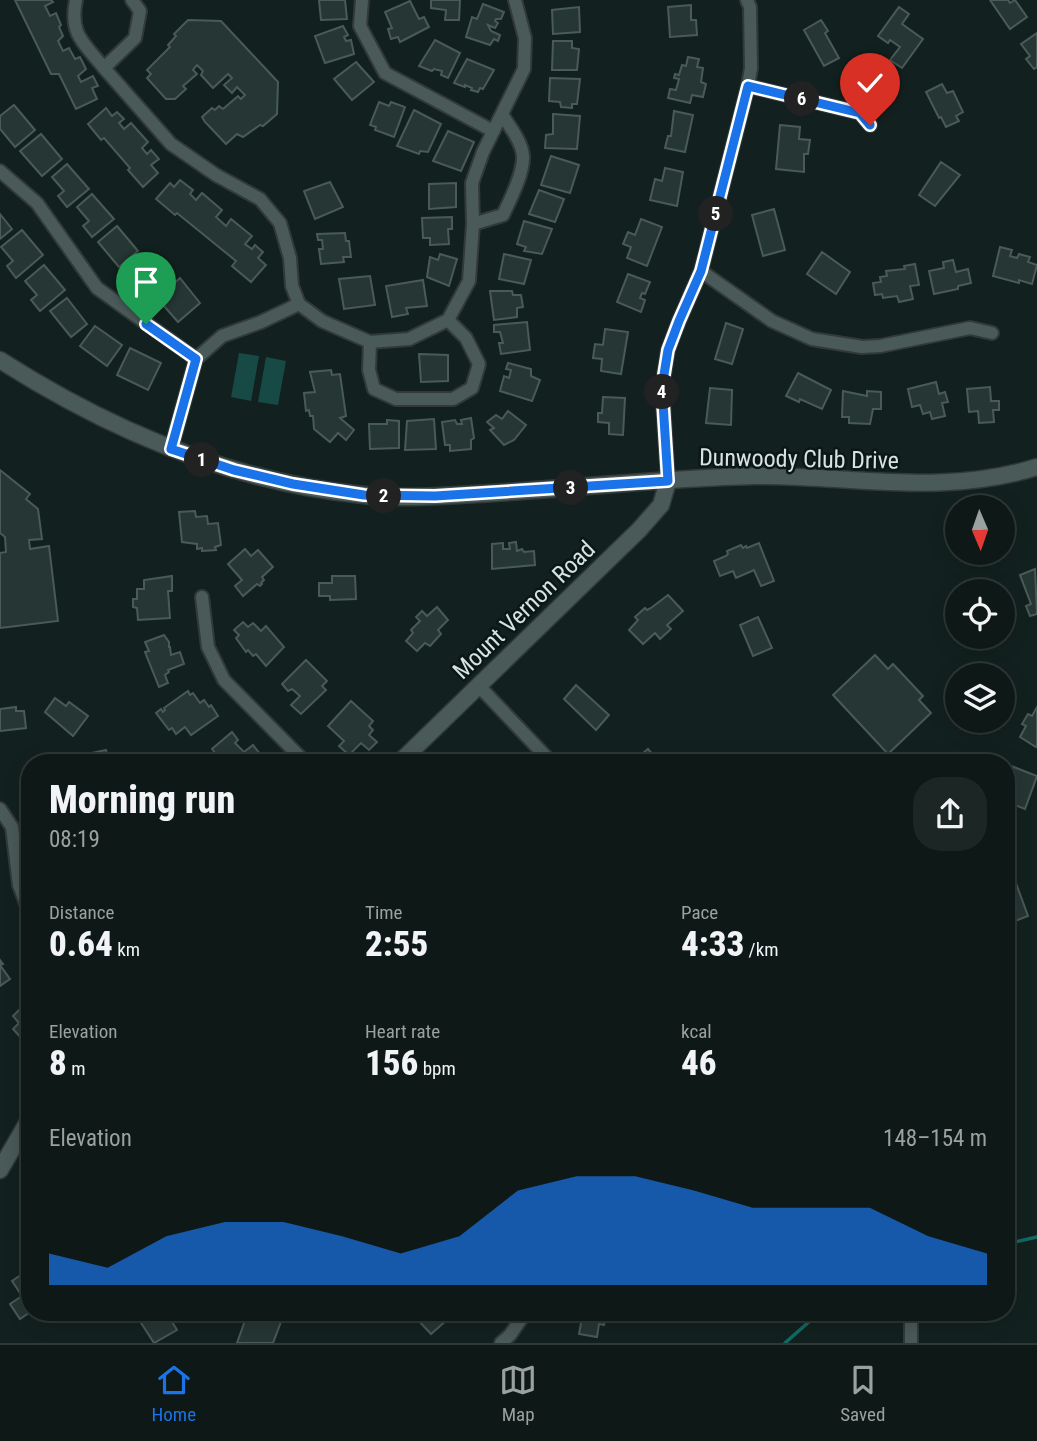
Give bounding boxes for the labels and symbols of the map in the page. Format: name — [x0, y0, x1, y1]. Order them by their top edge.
pin — [840, 53, 900, 125]
pin: 6 — [784, 82, 820, 116]
pin: 5 — [698, 196, 734, 232]
pin — [116, 252, 176, 324]
pin: 4 — [644, 374, 680, 410]
pin: 1 — [184, 442, 220, 477]
street label: Dunwoody Club Drive — [699, 443, 899, 475]
pin: 3 — [554, 470, 588, 505]
pin: 2 — [366, 478, 402, 514]
north arrow — [945, 495, 1015, 565]
street label: Mount Vernon Road — [447, 535, 601, 685]

